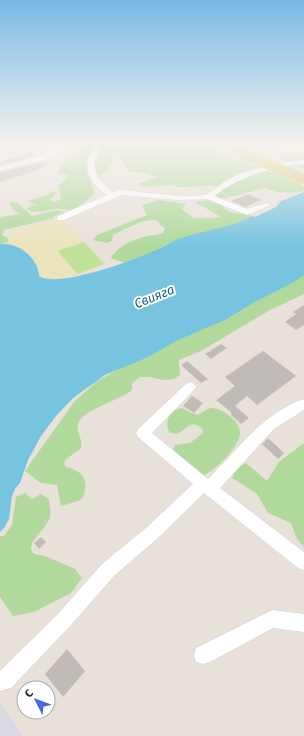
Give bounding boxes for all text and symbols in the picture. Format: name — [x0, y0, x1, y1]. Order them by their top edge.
water label: Свияга — [132, 282, 176, 311]
north arrow — [16, 680, 56, 720]
text: С — [22, 686, 36, 700]

